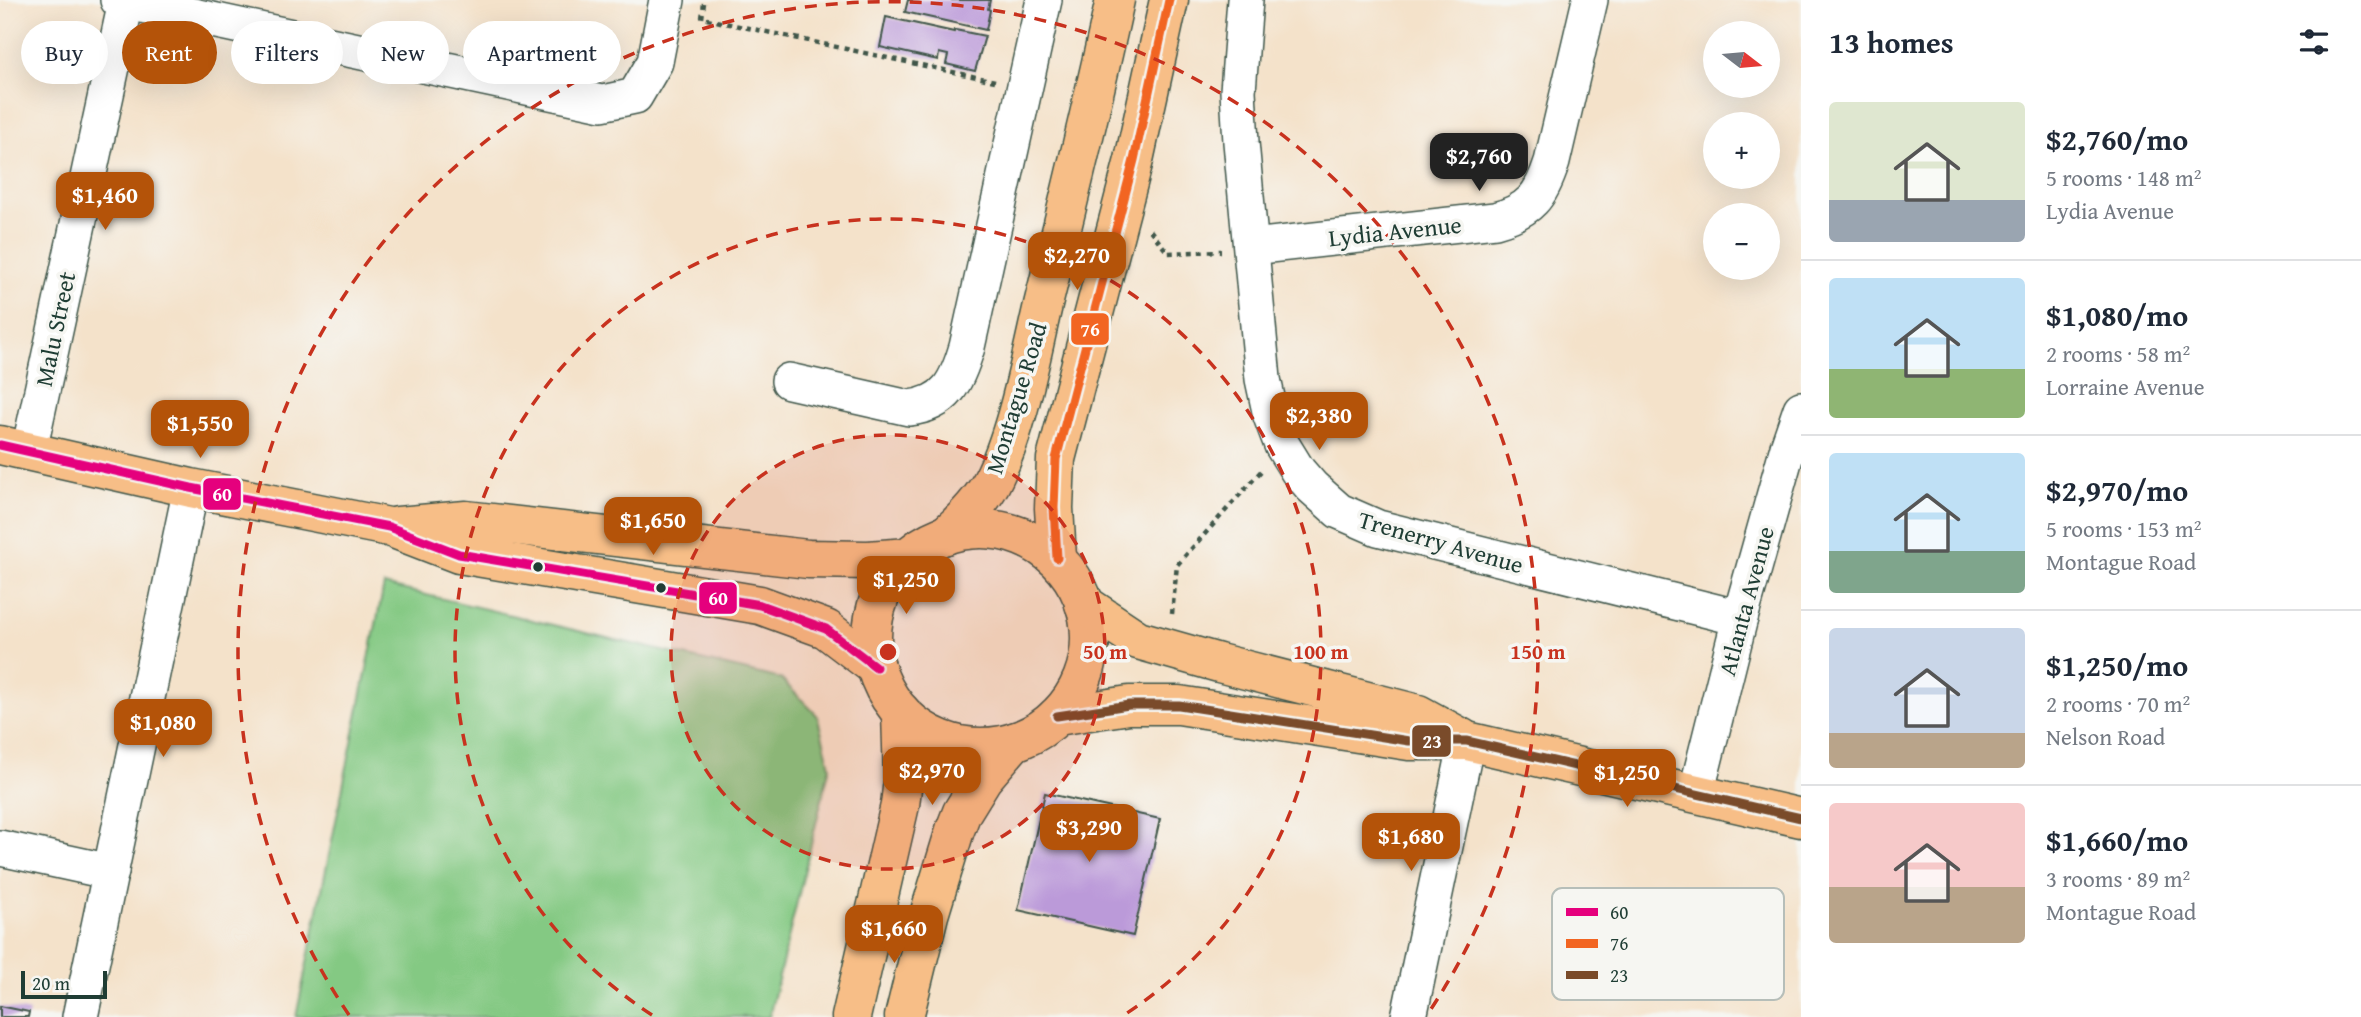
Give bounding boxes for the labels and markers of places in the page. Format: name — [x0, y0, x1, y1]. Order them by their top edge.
pin: $2,760 — [1422, 134, 1536, 193]
pin: $1,460 — [48, 173, 162, 232]
pin: $2,270 — [1020, 232, 1134, 292]
pin: $2,380 — [1262, 392, 1376, 452]
pin: $1,550 — [143, 400, 257, 460]
pin: $1,650 — [596, 498, 710, 557]
pin: $1,250 — [849, 556, 963, 616]
unlabelled marker — [531, 560, 545, 574]
unlabelled marker — [654, 581, 668, 595]
centre of rings — [876, 640, 900, 664]
pin: $1,080 — [106, 700, 220, 759]
pin: $2,970 — [875, 748, 989, 807]
pin: $1,250 — [1570, 750, 1684, 809]
pin: $3,290 — [1032, 804, 1146, 864]
pin: $1,680 — [1354, 814, 1468, 873]
pin: $1,660 — [837, 906, 951, 965]

